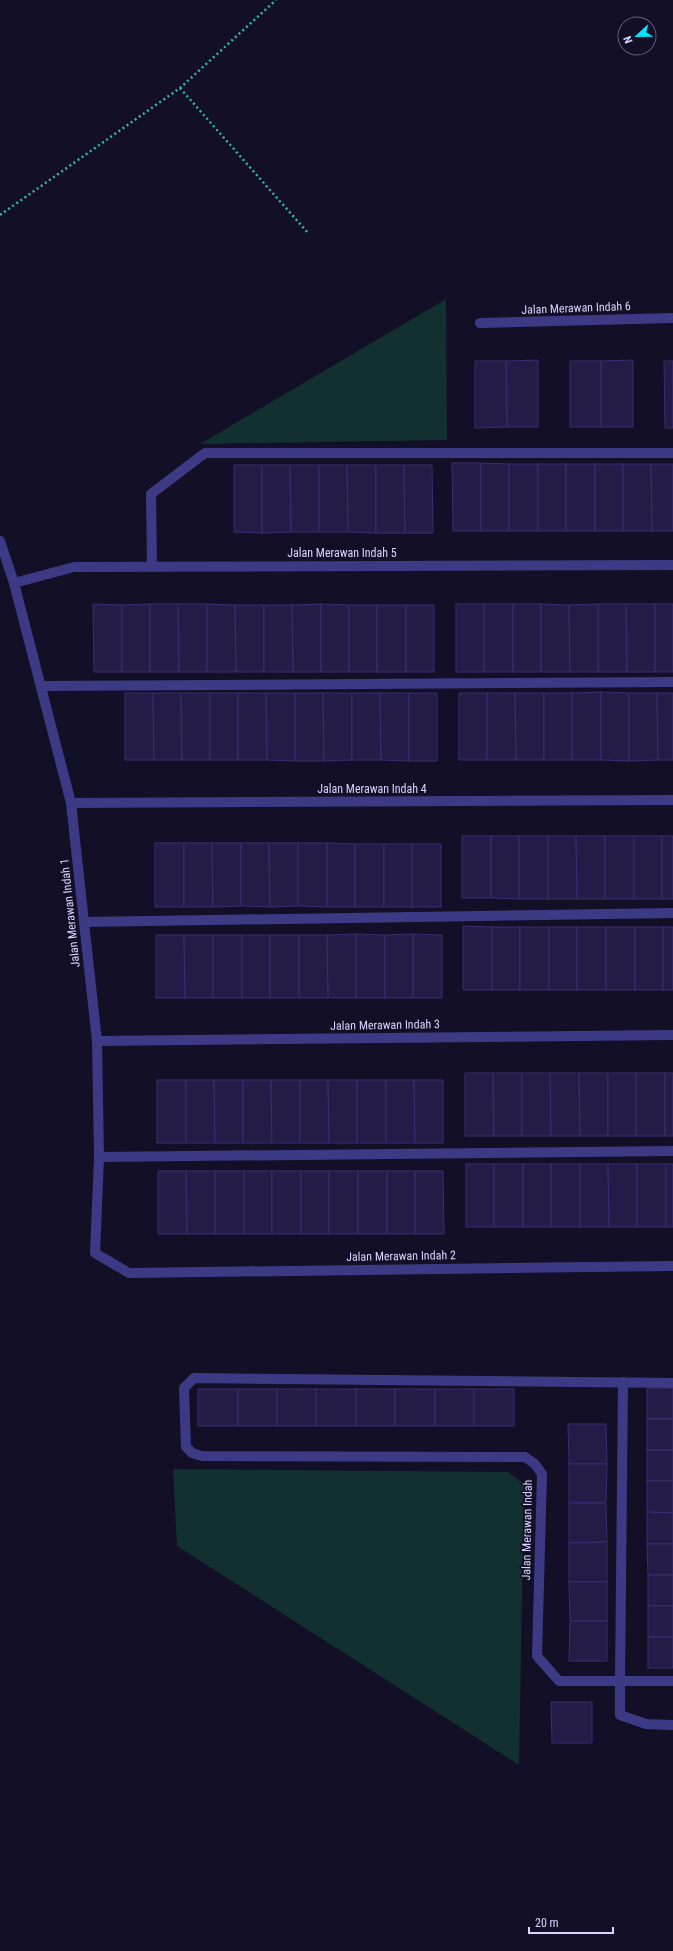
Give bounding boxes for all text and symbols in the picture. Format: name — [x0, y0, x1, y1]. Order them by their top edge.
north arrow — [617, 16, 657, 56]
text: N — [621, 34, 635, 45]
street label: Jalan Merawan Indah 6 — [521, 299, 631, 317]
street label: Jalan Merawan Indah 5 — [287, 546, 397, 560]
street label: Jalan Merawan Indah 4 — [317, 782, 427, 796]
street label: Jalan Merawan Indah 1 — [57, 858, 83, 968]
street label: Jalan Merawan Indah 3 — [330, 1017, 440, 1033]
street label: Jalan Merawan Indah 2 — [346, 1248, 456, 1264]
street label: Jalan Merawan Indah — [519, 1479, 535, 1581]
scale bar — [529, 1909, 613, 1935]
text: 20 m — [535, 1916, 559, 1930]

